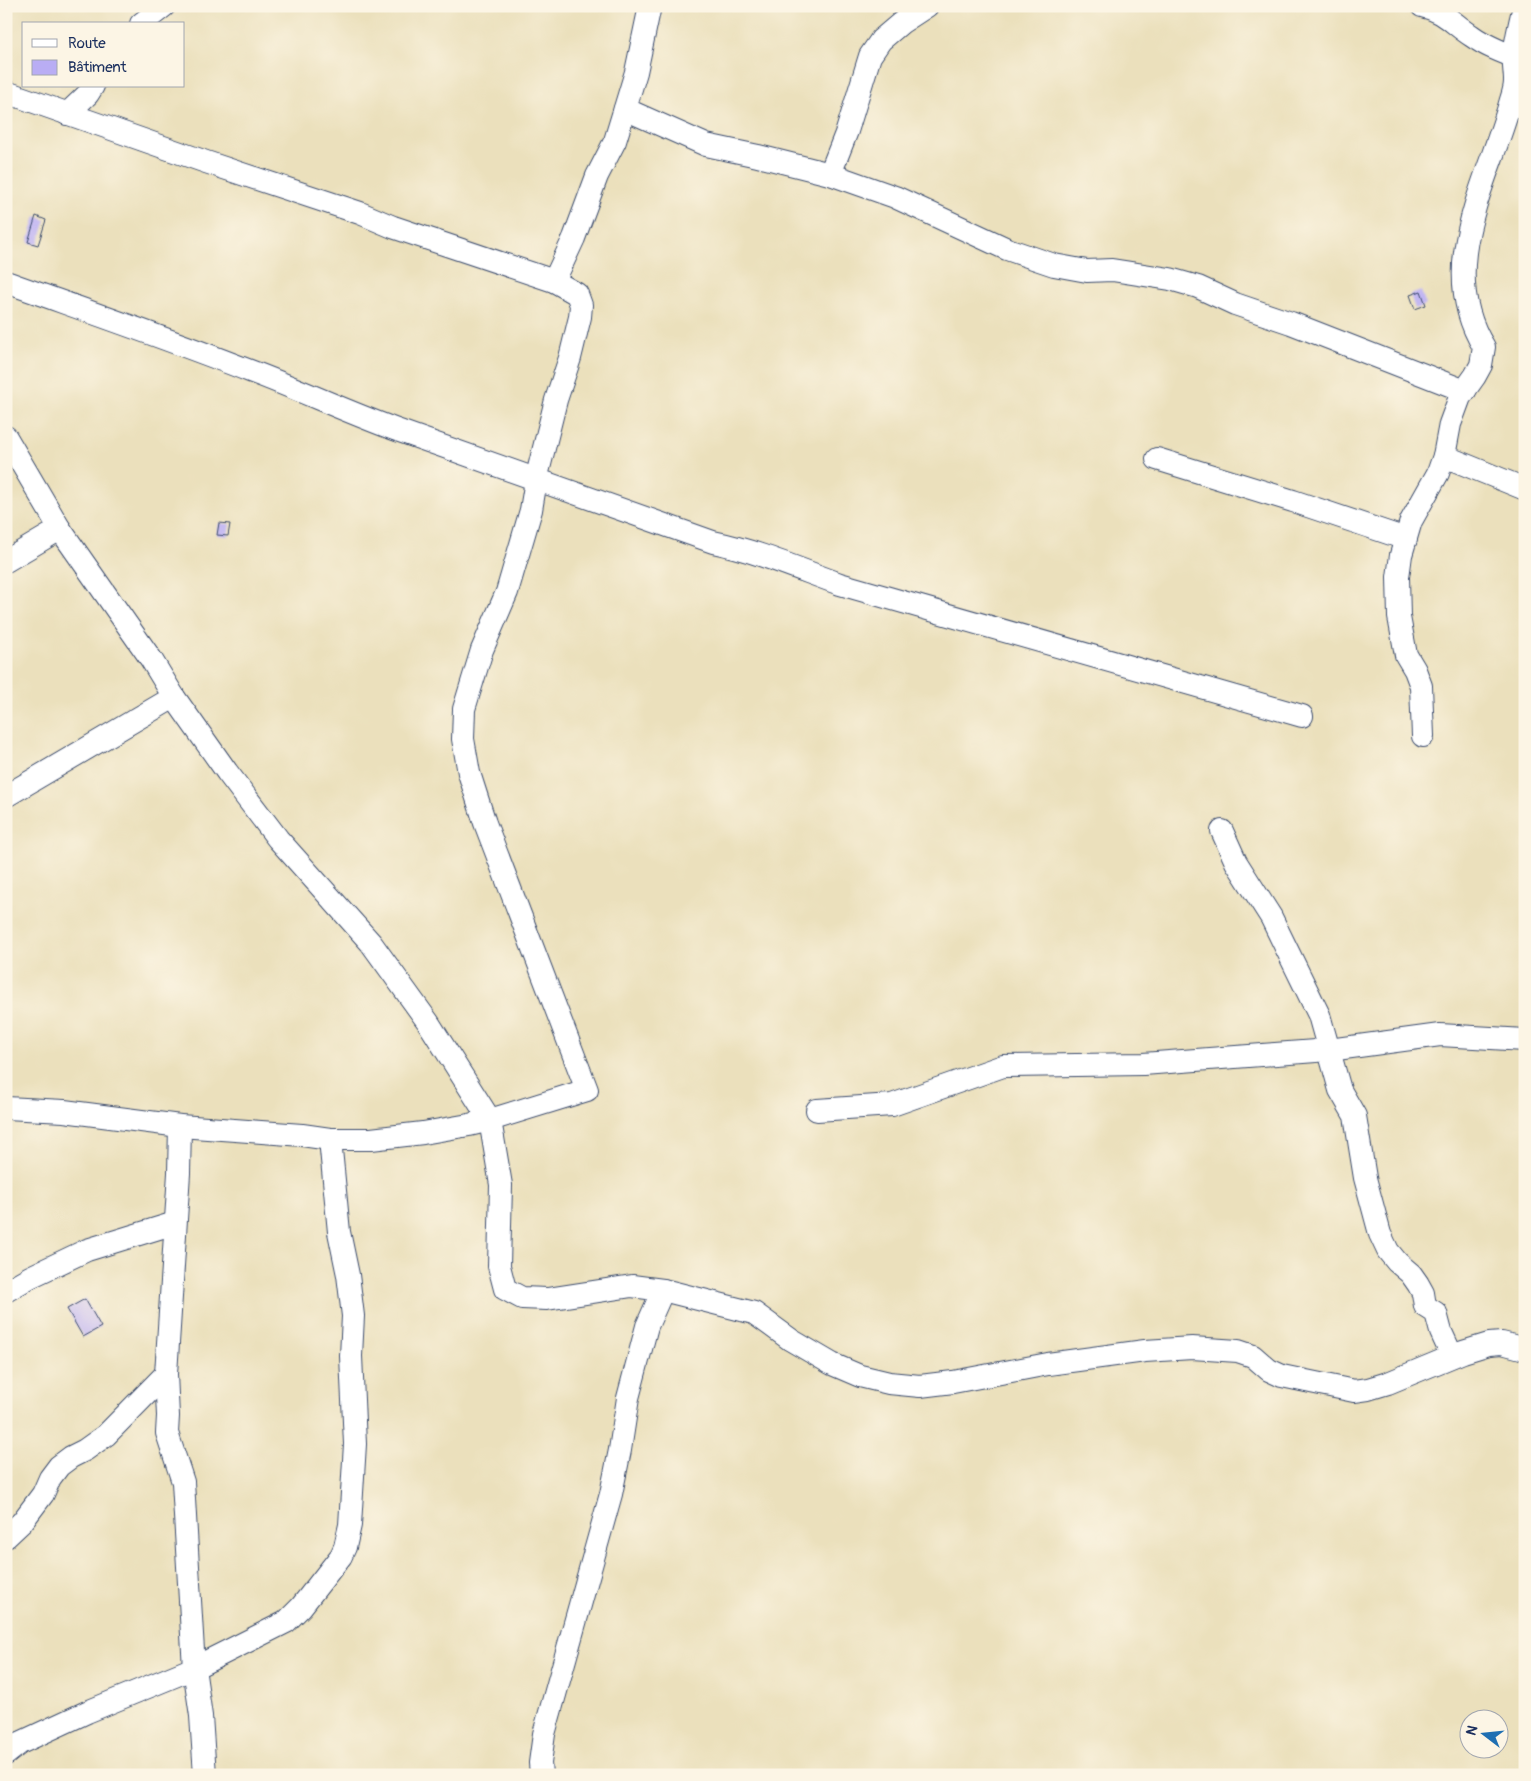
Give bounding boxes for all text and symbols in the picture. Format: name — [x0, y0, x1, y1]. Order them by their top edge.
legend — [22, 22, 185, 88]
text: Route — [68, 34, 106, 53]
text: Bâtiment — [68, 58, 128, 77]
north arrow — [1458, 1708, 1508, 1758]
text: N — [1463, 1724, 1481, 1737]

